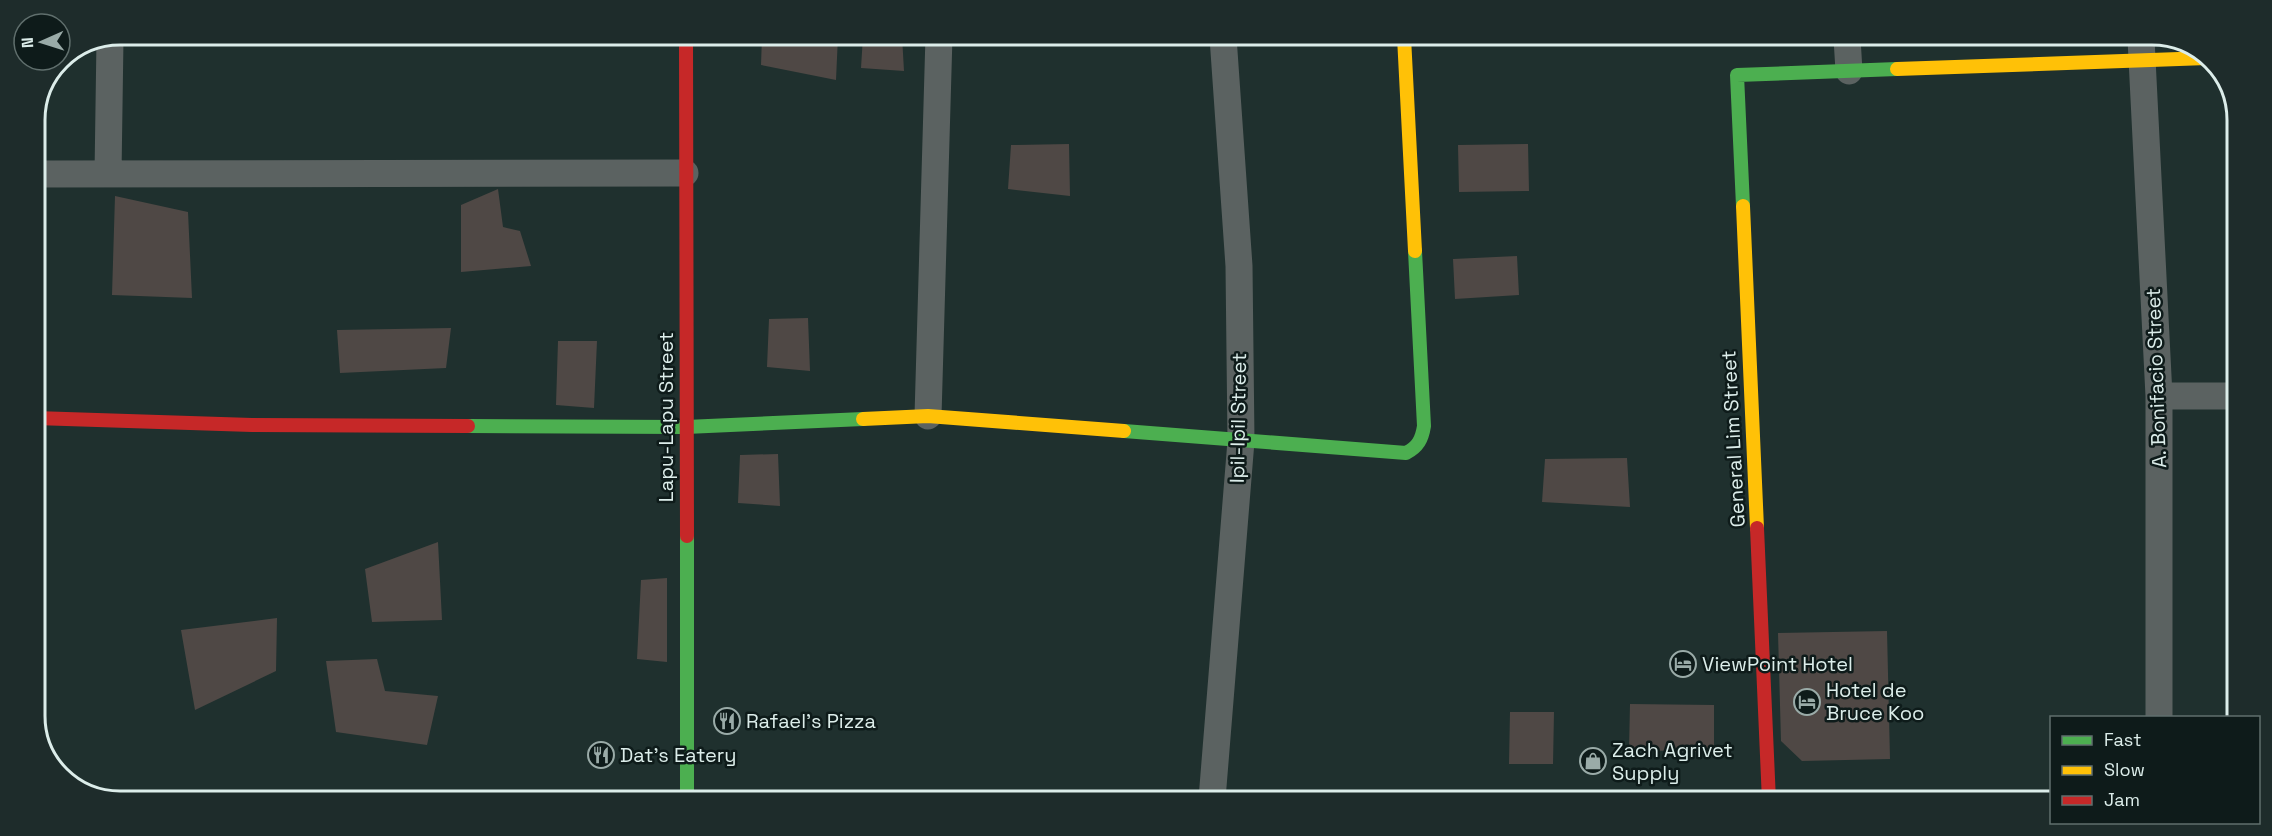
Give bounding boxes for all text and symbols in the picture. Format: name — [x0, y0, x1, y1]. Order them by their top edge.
north arrow — [12, 12, 72, 72]
text: N — [17, 37, 38, 49]
street label: A. Bonifacio Street — [2140, 287, 2172, 469]
street label: Lapu-Lapu Street — [653, 332, 679, 502]
street label: General Lim Street — [1715, 350, 1751, 528]
street label: Ipil-Ipil Street — [1224, 353, 1252, 483]
hotel icon: ViewPoint Hotel — [1668, 649, 1698, 679]
place label: ViewPoint Hotel — [1702, 651, 1853, 677]
place label: Hotel de Bruce Koo — [1826, 677, 1924, 726]
hotel icon: Hotel de Bruce Koo — [1792, 687, 1822, 717]
restaurant icon: Rafael's Pizza — [712, 706, 742, 736]
place label: Rafael's Pizza — [746, 708, 876, 734]
legend — [2050, 716, 2260, 824]
text: Fast — [2104, 728, 2141, 751]
place label: Zach Agrivet Supply — [1612, 737, 1733, 786]
restaurant icon: Dat's Eatery — [586, 740, 616, 770]
place label: Dat's Eatery — [620, 742, 737, 768]
shop icon: Zach Agrivet Supply — [1578, 746, 1608, 776]
text: Slow — [2104, 758, 2145, 781]
text: Jam — [2104, 788, 2140, 811]

